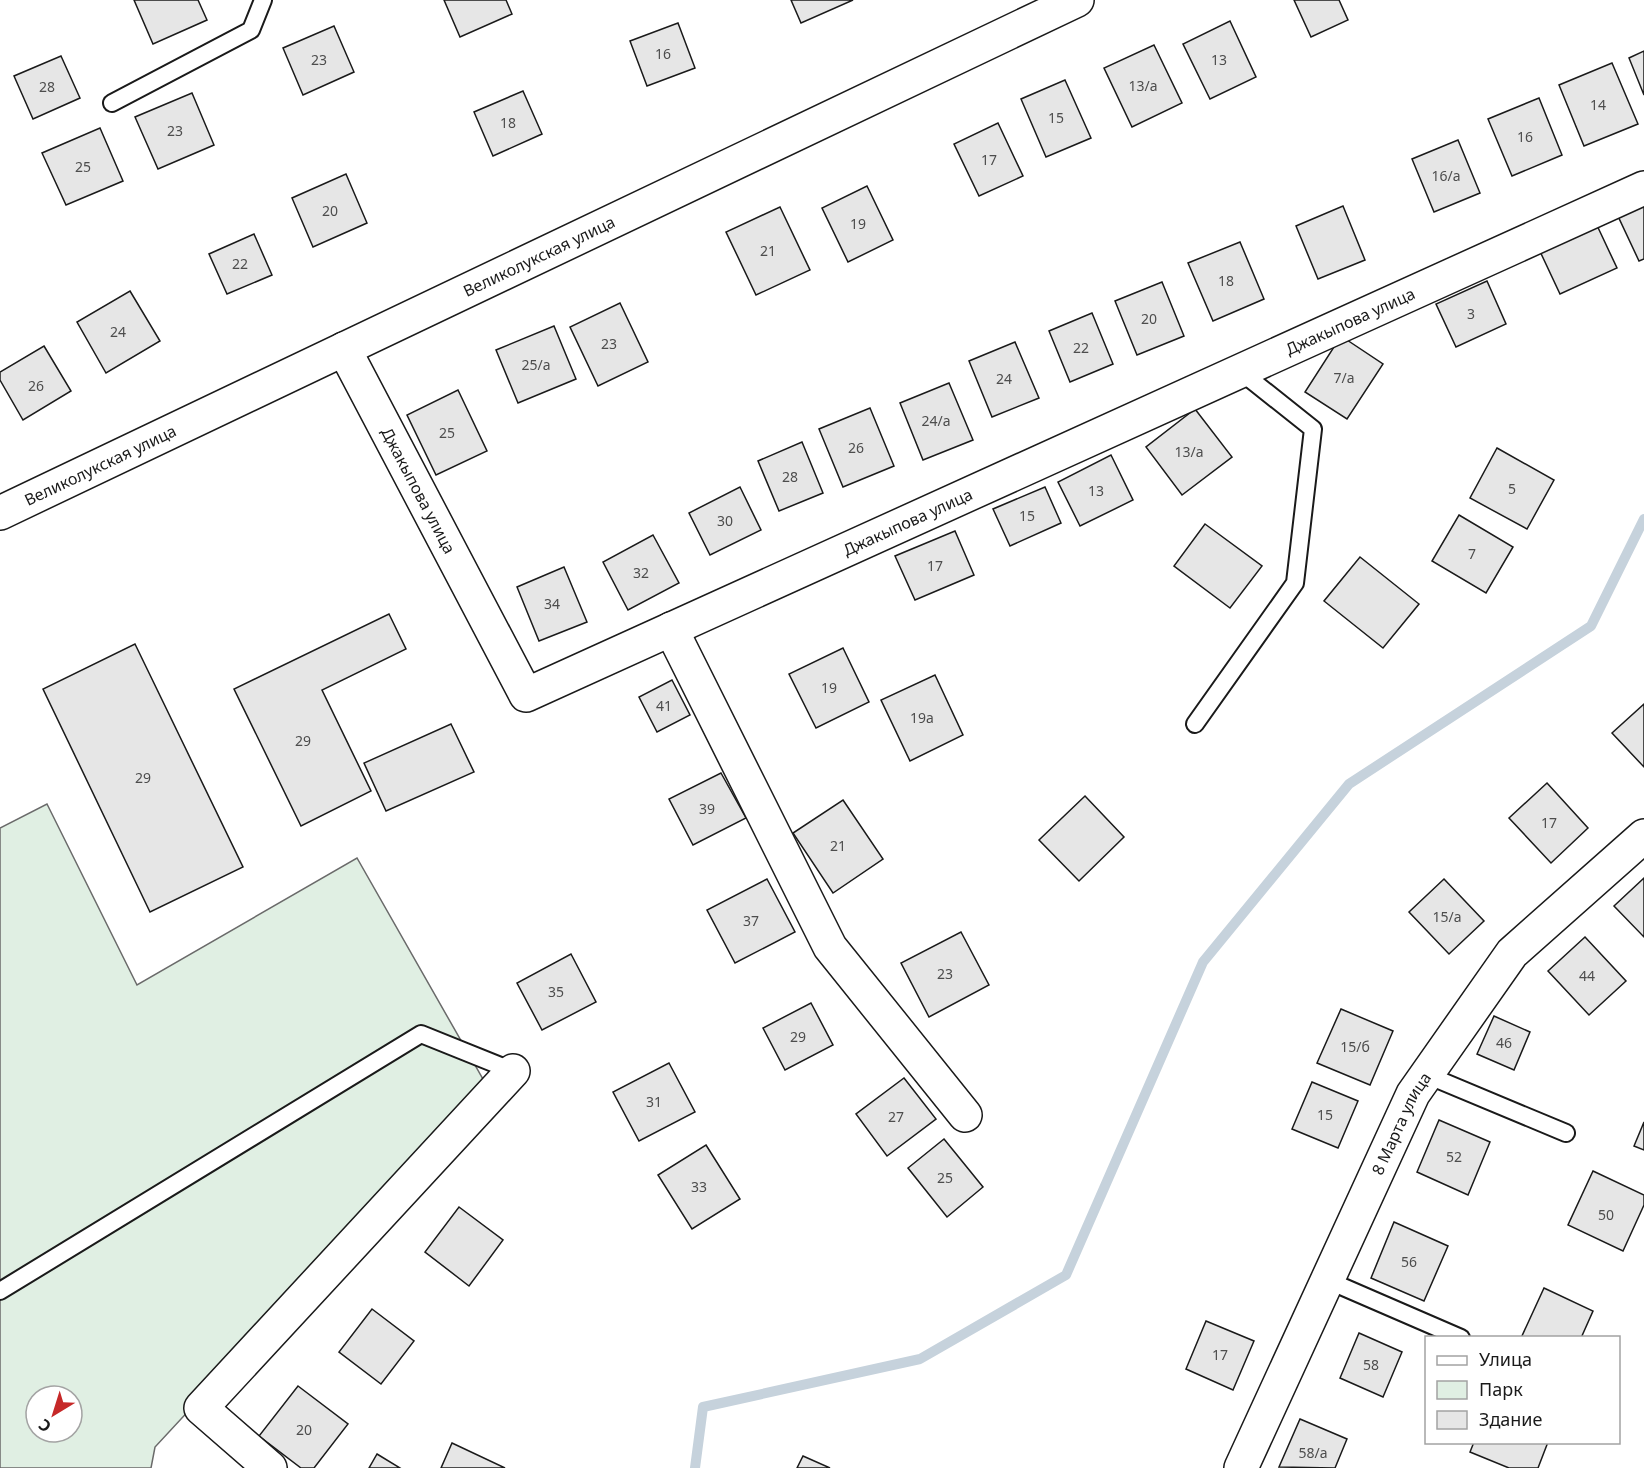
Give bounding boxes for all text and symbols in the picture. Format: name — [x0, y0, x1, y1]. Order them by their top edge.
house number: 16 — [655, 44, 671, 63]
house number: 23 — [311, 50, 327, 69]
house number: 13 — [1211, 50, 1227, 69]
house number: 13/а — [1128, 76, 1158, 95]
house number: 28 — [39, 77, 55, 96]
house number: 14 — [1590, 95, 1606, 114]
house number: 15 — [1048, 108, 1064, 127]
house number: 18 — [500, 113, 516, 132]
house number: 23 — [167, 121, 183, 140]
house number: 16 — [1517, 127, 1533, 146]
house number: 17 — [981, 150, 997, 169]
house number: 25 — [75, 157, 91, 176]
house number: 16/а — [1431, 166, 1461, 185]
house number: 20 — [322, 201, 338, 220]
street label: Великолукская улица — [459, 211, 619, 302]
house number: 19 — [850, 214, 866, 233]
house number: 21 — [760, 241, 776, 260]
house number: 22 — [232, 254, 248, 273]
house number: 18 — [1218, 271, 1234, 290]
street label: Джакыпова улица — [1282, 282, 1418, 360]
house number: 3 — [1467, 304, 1475, 323]
house number: 20 — [1141, 309, 1157, 328]
house number: 24 — [110, 322, 126, 341]
house number: 23 — [601, 334, 617, 353]
house number: 22 — [1073, 338, 1089, 357]
house number: 25/а — [521, 355, 551, 374]
house number: 7/а — [1334, 368, 1355, 387]
house number: 24 — [996, 369, 1012, 388]
house number: 26 — [28, 376, 44, 395]
house number: 24/а — [921, 411, 951, 430]
street label: Великолукская улица — [21, 420, 180, 511]
house number: 25 — [439, 423, 455, 442]
street label: Джакыпова улица — [376, 424, 461, 558]
house number: 26 — [848, 438, 864, 457]
house number: 13/а — [1174, 442, 1204, 461]
house number: 28 — [782, 467, 798, 486]
house number: 5 — [1508, 479, 1516, 498]
house number: 13 — [1088, 481, 1104, 500]
street label: Джакыпова улица — [839, 483, 976, 561]
house number: 15 — [1019, 506, 1035, 525]
house number: 30 — [717, 511, 733, 530]
house number: 7 — [1468, 544, 1476, 563]
house number: 17 — [927, 556, 943, 575]
house number: 32 — [633, 563, 649, 582]
house number: 34 — [544, 594, 560, 613]
house number: 19 — [821, 678, 837, 697]
house number: 41 — [656, 696, 672, 715]
house number: 19а — [910, 708, 934, 727]
house number: 29 — [295, 731, 311, 750]
house number: 29 — [135, 768, 151, 787]
house number: 39 — [699, 799, 715, 818]
house number: 17 — [1541, 813, 1557, 832]
house number: 21 — [830, 836, 846, 855]
house number: 15/а — [1432, 907, 1462, 926]
house number: 37 — [743, 911, 759, 930]
house number: 23 — [937, 964, 953, 983]
house number: 44 — [1579, 966, 1595, 985]
house number: 35 — [548, 982, 564, 1001]
house number: 29 — [790, 1027, 806, 1046]
house number: 46 — [1496, 1033, 1512, 1052]
house number: 15/б — [1340, 1037, 1370, 1056]
street label: 8 Марта улица — [1366, 1068, 1436, 1178]
house number: 31 — [646, 1092, 662, 1111]
house number: 15 — [1317, 1105, 1333, 1124]
house number: 27 — [888, 1107, 904, 1126]
house number: 52 — [1446, 1147, 1462, 1166]
house number: 25 — [937, 1168, 953, 1187]
house number: 33 — [691, 1177, 707, 1196]
house number: 50 — [1598, 1205, 1614, 1224]
house number: 56 — [1401, 1252, 1417, 1271]
legend — [1425, 1336, 1620, 1444]
house number: 17 — [1212, 1345, 1228, 1364]
text: Улица — [1479, 1347, 1532, 1371]
house number: 58 — [1363, 1355, 1379, 1374]
text: Парк — [1479, 1377, 1523, 1401]
north arrow — [24, 1384, 84, 1444]
text: Здание — [1479, 1407, 1543, 1431]
text: С — [34, 1414, 56, 1438]
house number: 20 — [296, 1420, 312, 1439]
house number: 58/а — [1298, 1443, 1328, 1462]

